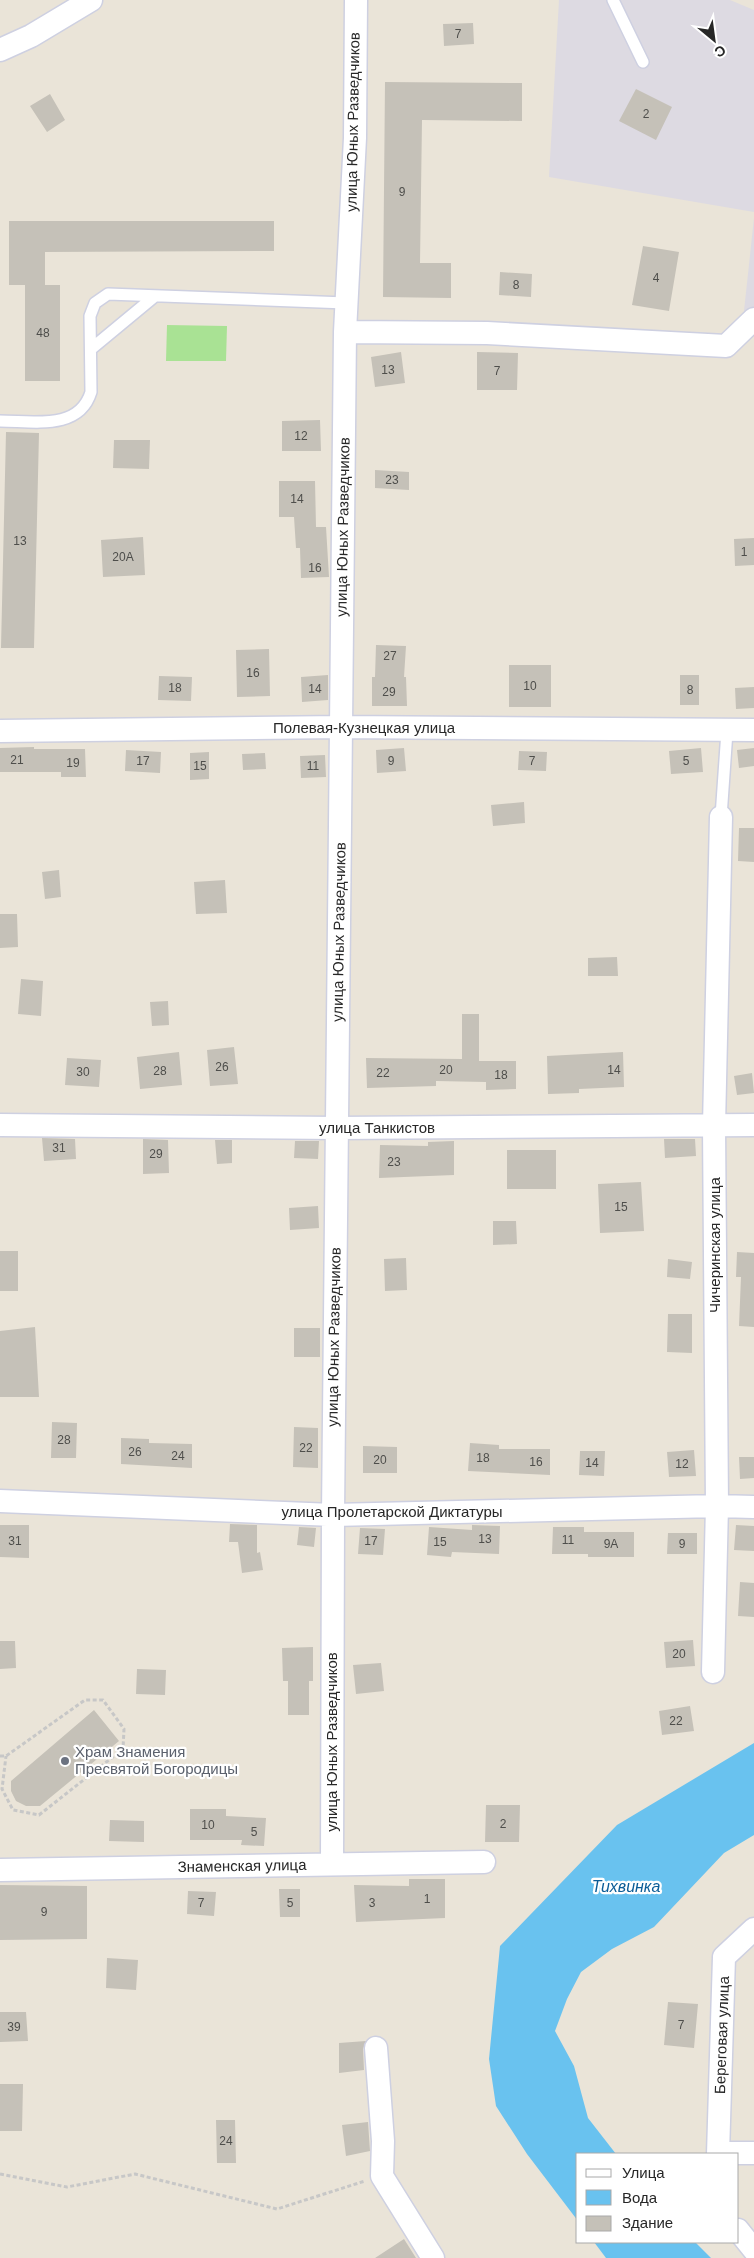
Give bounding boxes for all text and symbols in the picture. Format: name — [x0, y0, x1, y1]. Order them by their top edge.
north arrow — [689, 15, 739, 65]
house number: 7 — [455, 27, 462, 41]
street label: улица Юных Разведчиков — [342, 32, 363, 212]
text: С — [712, 42, 729, 61]
house number: 2 — [643, 107, 650, 121]
house number: 9 — [399, 185, 406, 199]
house number: 4 — [653, 271, 660, 285]
house number: 8 — [513, 278, 520, 292]
house number: 48 — [36, 326, 50, 340]
house number: 13 — [381, 363, 395, 377]
house number: 7 — [494, 364, 501, 378]
house number: 12 — [294, 429, 308, 443]
street label: улица Юных Разведчиков — [332, 437, 353, 617]
house number: 23 — [385, 473, 399, 487]
house number: 14 — [290, 492, 304, 506]
house number: 13 — [13, 534, 27, 548]
house number: 1 — [741, 545, 748, 559]
house number: 20А — [112, 550, 134, 564]
house number: 16 — [308, 561, 322, 575]
house number: 27 — [383, 649, 397, 663]
house number: 16 — [246, 666, 260, 680]
house number: 10 — [523, 679, 537, 693]
house number: 18 — [168, 681, 182, 695]
house number: 14 — [308, 682, 322, 696]
house number: 8 — [687, 683, 694, 697]
house number: 29 — [382, 685, 396, 699]
street label: Полевая-Кузнецкая улица — [273, 719, 456, 736]
house number: 21 — [10, 753, 24, 767]
house number: 17 — [136, 754, 150, 768]
house number: 9 — [388, 754, 395, 768]
house number: 7 — [529, 754, 536, 768]
house number: 5 — [683, 754, 690, 768]
house number: 19 — [66, 756, 80, 770]
house number: 15 — [193, 759, 207, 773]
house number: 11 — [307, 759, 320, 773]
street label: улица Юных Разведчиков — [328, 842, 349, 1022]
house number: 26 — [215, 1060, 229, 1074]
house number: 20 — [439, 1063, 453, 1077]
house number: 14 — [607, 1063, 621, 1077]
house number: 28 — [153, 1064, 167, 1078]
house number: 30 — [76, 1065, 90, 1079]
house number: 22 — [376, 1066, 390, 1080]
house number: 18 — [494, 1068, 508, 1082]
street label: улица Танкистов — [319, 1119, 435, 1136]
house number: 31 — [52, 1141, 66, 1155]
house number: 29 — [149, 1147, 163, 1161]
house number: 23 — [387, 1155, 401, 1169]
street label: Чичеринская улица — [706, 1176, 723, 1313]
house number: 15 — [614, 1200, 628, 1214]
street label: улица Юных Разведчиков — [323, 1247, 344, 1427]
house number: 28 — [57, 1433, 71, 1447]
house number: 22 — [299, 1441, 313, 1455]
house number: 26 — [128, 1445, 142, 1459]
house number: 24 — [171, 1449, 185, 1463]
house number: 18 — [476, 1451, 490, 1465]
house number: 20 — [373, 1453, 387, 1467]
house number: 16 — [529, 1455, 543, 1469]
house number: 14 — [585, 1456, 599, 1470]
house number: 12 — [675, 1457, 689, 1471]
street label: улица Пролетарской Диктатуры — [281, 1503, 503, 1520]
house number: 13 — [478, 1532, 492, 1546]
house number: 11 — [562, 1533, 575, 1547]
house number: 31 — [8, 1534, 22, 1548]
house number: 17 — [364, 1534, 378, 1548]
house number: 15 — [433, 1535, 447, 1549]
house number: 9А — [604, 1537, 618, 1551]
house number: 9 — [679, 1537, 686, 1551]
house number: 20 — [672, 1647, 686, 1661]
street label: улица Юных Разведчиков — [323, 1652, 340, 1832]
house number: 22 — [669, 1714, 683, 1728]
place label: Храм Знамения Пресвятой Богородицы — [75, 1743, 238, 1777]
marker: Храм Знамения Пресвятой Богородицы — [59, 1755, 71, 1767]
house number: 2 — [500, 1817, 507, 1831]
house number: 10 — [201, 1818, 215, 1832]
house number: 5 — [251, 1825, 258, 1839]
street label: Знаменская улица — [177, 1856, 307, 1875]
water label: Тихвинка — [592, 1878, 660, 1895]
house number: 1 — [424, 1892, 431, 1906]
house number: 7 — [198, 1896, 205, 1910]
house number: 5 — [287, 1896, 294, 1910]
house number: 3 — [369, 1896, 376, 1910]
house number: 9 — [41, 1905, 48, 1919]
street label: Береговая улица — [711, 1975, 732, 2094]
house number: 7 — [678, 2018, 685, 2032]
house number: 39 — [7, 2020, 21, 2034]
house number: 24 — [219, 2134, 233, 2148]
legend — [576, 2153, 739, 2243]
text: Улица — [622, 2164, 665, 2181]
text: Вода — [622, 2189, 658, 2206]
text: Здание — [622, 2214, 673, 2231]

